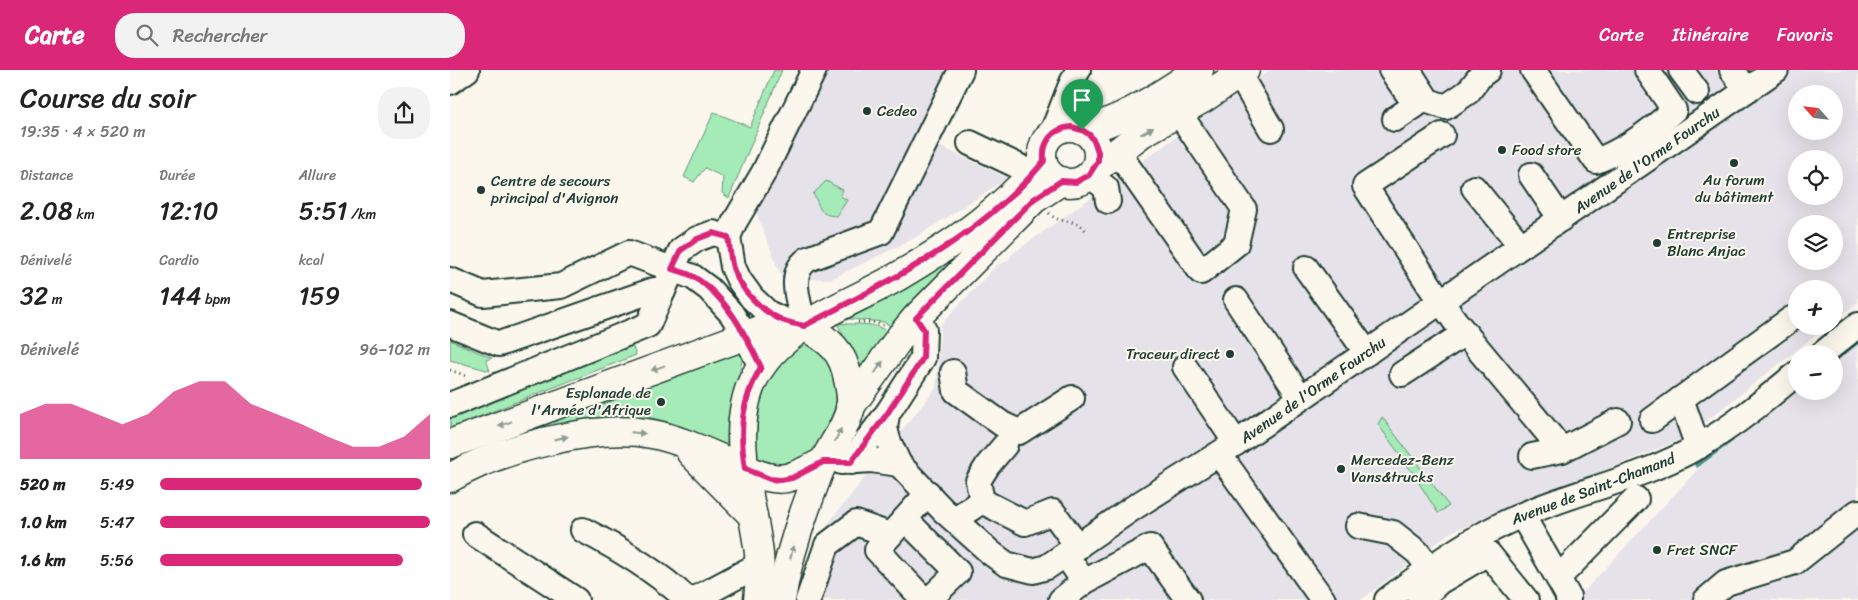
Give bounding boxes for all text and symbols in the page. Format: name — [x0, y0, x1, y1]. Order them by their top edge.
search box — [115, 13, 465, 58]
text: Carte — [25, 14, 85, 56]
text: Rechercher — [173, 19, 267, 52]
text: Carte — [1599, 19, 1644, 51]
text: Itinéraire — [1672, 19, 1749, 51]
text: Favoris — [1777, 19, 1833, 51]
icon: search — [133, 21, 161, 49]
text: Course du soir — [20, 73, 195, 122]
pin — [1061, 79, 1103, 130]
north arrow — [1788, 85, 1842, 140]
map controls — [1788, 85, 1843, 400]
icon: arrive — [1068, 86, 1096, 114]
button: share — [378, 87, 430, 139]
place label: Cedeo — [877, 98, 918, 124]
street label: Avenue de l'Orme Fourchu — [1568, 100, 1726, 221]
marker: Cedeo — [861, 105, 873, 117]
text: 19:35 · 4 × 520 m — [20, 117, 145, 146]
one-way arrow — [1141, 126, 1154, 135]
place label: Food store — [1512, 137, 1582, 163]
marker: Food store — [1496, 144, 1508, 156]
button: locate — [1788, 150, 1843, 205]
marker: Au forum du bâtiment — [1728, 157, 1740, 169]
text: Distance — [20, 163, 73, 188]
text: Durée — [159, 163, 195, 188]
text: Allure — [299, 163, 336, 188]
place label: Au forum du bâtiment — [1695, 167, 1774, 210]
place label: Centre de secours principal d'Avignon — [490, 168, 618, 211]
marker: Centre de secours principal d'Avignon — [475, 184, 487, 196]
text: 2.08 — [20, 188, 73, 233]
text: 12:10 — [159, 188, 219, 233]
text: 5:51 — [299, 188, 347, 233]
text: km — [73, 202, 95, 227]
text: /km — [347, 202, 376, 227]
button: layers — [1788, 215, 1843, 270]
place label: Entreprise Blanc Anjac — [1667, 221, 1746, 264]
marker: Entreprise Blanc Anjac — [1651, 237, 1663, 249]
text: Dénivelé — [20, 248, 72, 273]
text: Cardio — [159, 248, 199, 273]
text: kcal — [299, 248, 324, 273]
text: 32 — [20, 273, 48, 318]
text: 144 — [159, 273, 201, 318]
text: 159 — [299, 273, 340, 318]
button: + — [1788, 280, 1843, 335]
text: m — [48, 287, 63, 312]
text: bpm — [201, 287, 231, 312]
street label: Avenue de l'Orme Fourchu — [1234, 330, 1392, 451]
text: Dénivelé — [20, 335, 79, 364]
text: 96–102 m — [359, 335, 430, 364]
place label: Traceur direct — [1126, 341, 1220, 367]
button: − — [1788, 345, 1843, 400]
marker: Traceur direct — [1224, 348, 1236, 360]
one-way arrow — [874, 360, 884, 374]
one-way arrow — [650, 364, 665, 372]
place label: Esplanade de l'Armée d'Afrique — [532, 380, 651, 423]
marker: Esplanade de l'Armée d'Afrique — [655, 396, 667, 408]
one-way arrow — [497, 420, 512, 428]
one-way arrow — [835, 428, 843, 442]
one-way arrow — [630, 429, 646, 437]
one-way arrow — [554, 434, 569, 442]
street label: Avenue de Saint-Chamand — [1506, 445, 1680, 533]
place label: Mercedez-Benz Vans&trucks — [1351, 447, 1455, 490]
marker: Mercedez-Benz Vans&trucks — [1335, 463, 1347, 475]
text: 520 m — [20, 470, 66, 499]
text: 5:49 — [100, 470, 134, 499]
text: 1.0 km — [20, 508, 67, 537]
text: 5:47 — [100, 508, 134, 537]
place label: Fret SNCF — [1667, 537, 1739, 563]
marker: Fret SNCF — [1651, 544, 1663, 556]
one-way arrow — [788, 545, 796, 560]
text: 1.6 km — [20, 546, 66, 575]
text: 5:56 — [100, 546, 133, 575]

